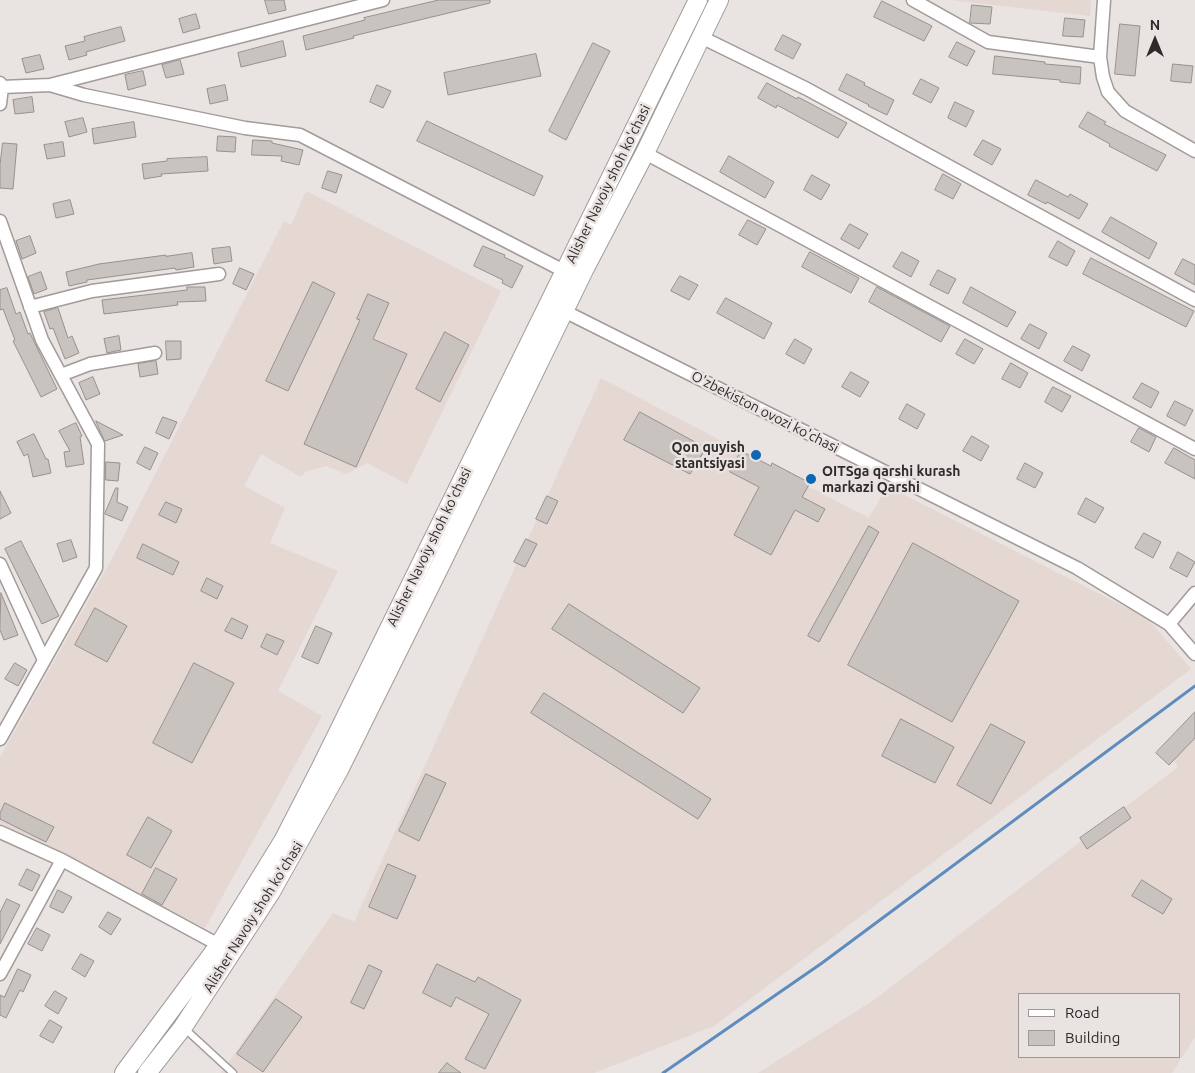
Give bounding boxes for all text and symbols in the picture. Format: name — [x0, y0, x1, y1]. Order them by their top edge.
north arrow — [1130, 15, 1180, 65]
text: N — [1150, 17, 1160, 33]
street label: Alisher Navoiy shoh ko'chasi — [562, 102, 654, 266]
street label: O'zbekiston ovozi ko'chasi — [688, 367, 842, 457]
place label: Qon quyish stantsiyasi — [672, 439, 745, 472]
marker: Qon quyish stantsiyasi — [749, 448, 763, 462]
place label: OITSga qarshi kurash markazi Qarshi — [822, 463, 960, 496]
street label: Alisher Navoiy shoh ko'chasi — [383, 465, 475, 629]
marker: OITSga qarshi kurash markazi Qarshi — [804, 472, 818, 486]
street label: Alisher Navoiy shoh ko'chasi — [200, 838, 306, 996]
legend — [1018, 993, 1180, 1058]
text: Road — [1065, 1004, 1100, 1021]
text: Building — [1065, 1029, 1120, 1046]

